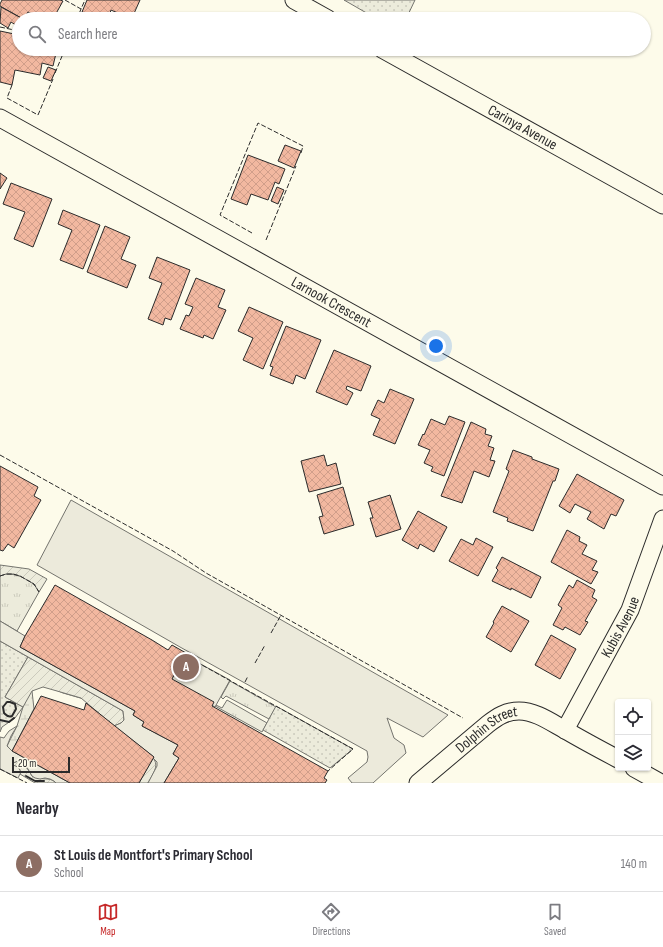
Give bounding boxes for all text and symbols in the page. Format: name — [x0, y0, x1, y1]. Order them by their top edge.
search box — [12, 12, 651, 56]
icon: search — [26, 23, 48, 45]
text: Search here — [58, 25, 118, 44]
street label: Carinya Avenue — [485, 100, 561, 154]
street label: Larnook Crescent — [288, 272, 375, 332]
your location — [426, 336, 446, 356]
street label: Kubis Avenue — [597, 594, 644, 661]
pin: A — [173, 652, 199, 682]
map controls — [615, 699, 651, 771]
button: locate — [615, 699, 651, 735]
street label: Dolphin Street — [452, 701, 519, 757]
button: layers — [615, 735, 651, 771]
scale bar — [12, 755, 70, 774]
text: 20 m — [18, 757, 36, 770]
text: Nearby — [16, 799, 59, 819]
text: St Louis de Montfort's Primary School — [54, 846, 253, 865]
text: A — [26, 856, 32, 872]
text: 140 m — [621, 856, 647, 872]
text: School — [54, 865, 84, 881]
tab: Map — [97, 901, 119, 938]
tab: Directions — [313, 901, 350, 938]
tab: Saved — [544, 901, 566, 938]

